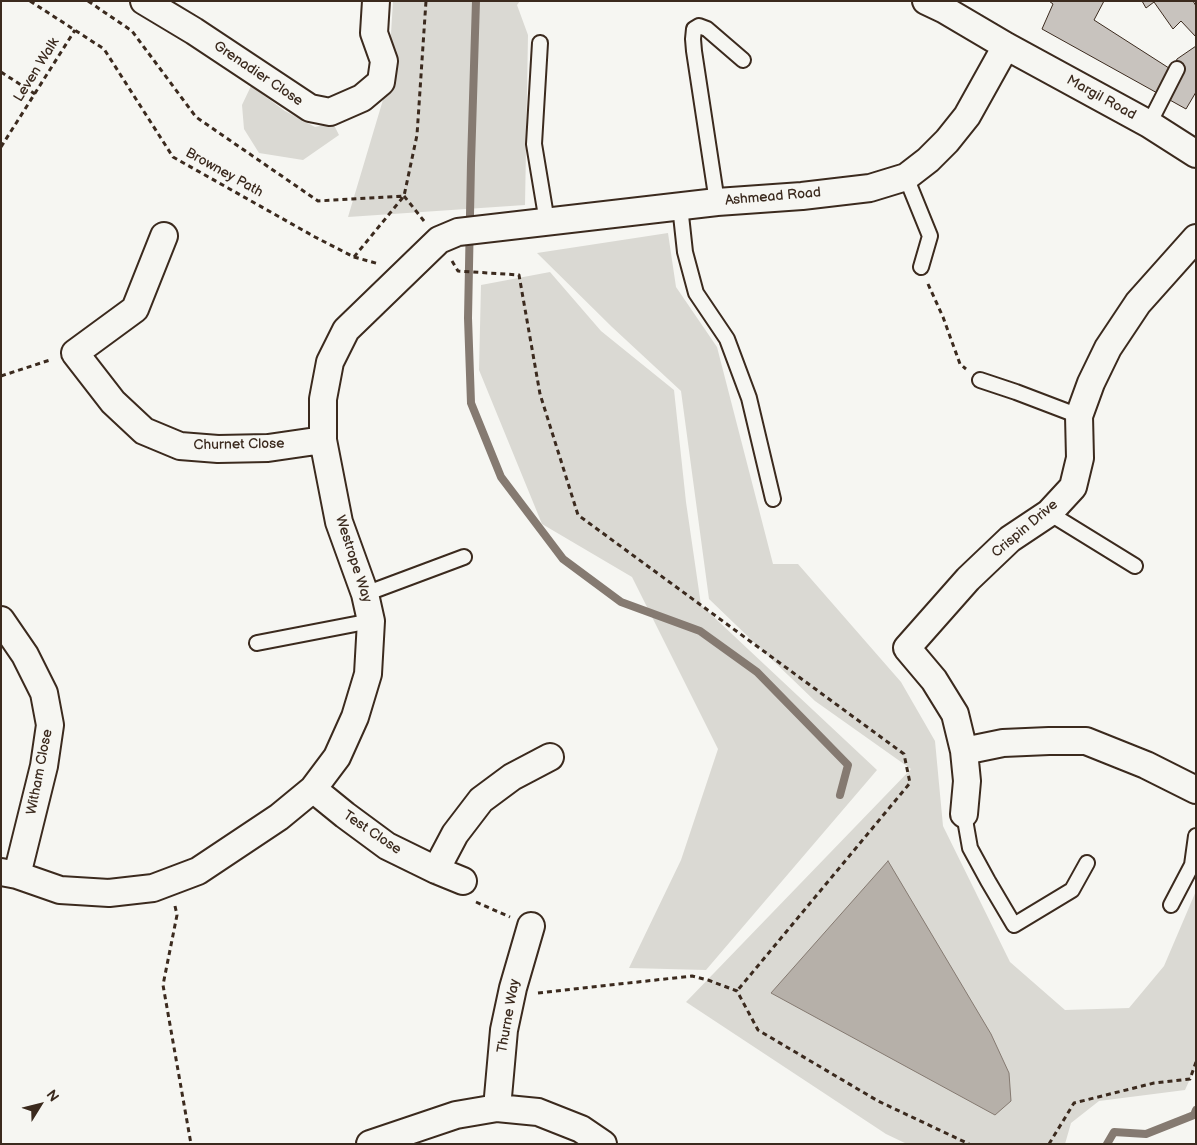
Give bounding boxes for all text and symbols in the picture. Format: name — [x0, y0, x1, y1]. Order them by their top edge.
street label: Leven Walk — [11, 35, 63, 105]
street label: Grenadier Close — [210, 38, 306, 110]
street label: Margil Road — [1063, 72, 1139, 124]
street label: Browney Path — [182, 145, 266, 201]
street label: Ashmead Road — [724, 184, 822, 210]
street label: Churnet Close — [193, 436, 285, 454]
street label: Crispin Drive — [988, 496, 1062, 562]
street label: Westrope Way — [331, 513, 375, 605]
street label: Witham Close — [23, 728, 57, 816]
street label: Test Close — [340, 807, 404, 859]
street label: Thurne Way — [494, 978, 524, 1054]
north arrow — [15, 1080, 65, 1130]
text: N — [43, 1087, 63, 1105]

